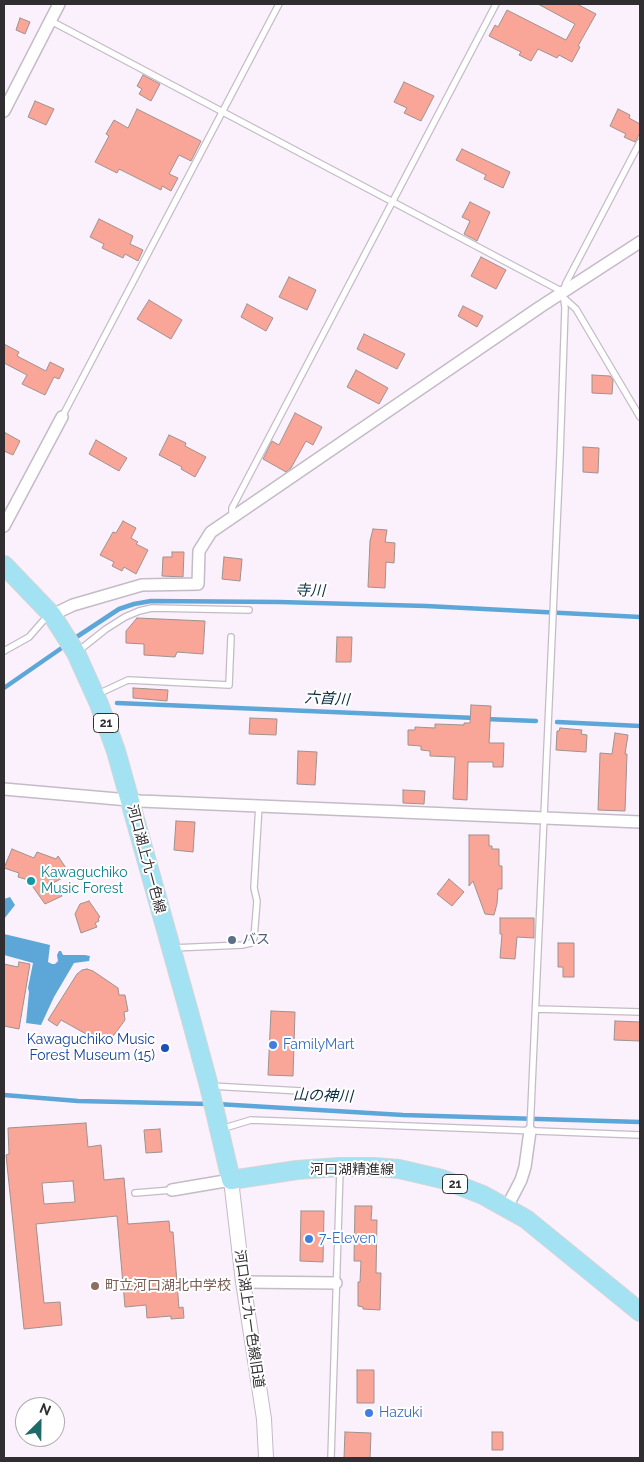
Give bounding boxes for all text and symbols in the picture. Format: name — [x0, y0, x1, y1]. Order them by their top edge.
water label: 寺川 — [295, 582, 325, 600]
water label: 六首川 — [304, 689, 350, 709]
road number: 21 — [94, 714, 118, 732]
street label: 河口湖上九一色線 — [123, 803, 169, 915]
place label: Kawaguchiko Music Forest — [41, 865, 127, 898]
marker: Kawaguchiko Music Forest — [25, 875, 37, 887]
place label: バス — [242, 932, 270, 948]
marker: バス — [226, 934, 238, 946]
place label: Kawaguchiko Music Forest Museum (15) — [27, 1032, 155, 1064]
place label: FamilyMart — [283, 1037, 354, 1053]
marker: FamilyMart — [267, 1039, 279, 1051]
marker: Kawaguchiko Music Forest Museum (15) — [159, 1042, 171, 1054]
water label: 山の神川 — [293, 1086, 353, 1106]
street label: 河口湖精進線 — [310, 1162, 394, 1178]
road number: 21 — [442, 1174, 468, 1194]
place label: 7-Eleven — [319, 1231, 376, 1247]
marker: 7-Eleven — [303, 1233, 315, 1245]
street label: 河口湖上九一色線旧道 — [231, 1249, 267, 1389]
place label: 町立河口湖北中学校 — [105, 1278, 231, 1294]
marker: 町立河口湖北中学校 — [89, 1280, 101, 1292]
north arrow — [15, 1397, 65, 1447]
text: N — [37, 1400, 54, 1419]
place label: Hazuki — [379, 1405, 423, 1421]
marker: Hazuki — [363, 1407, 375, 1419]

